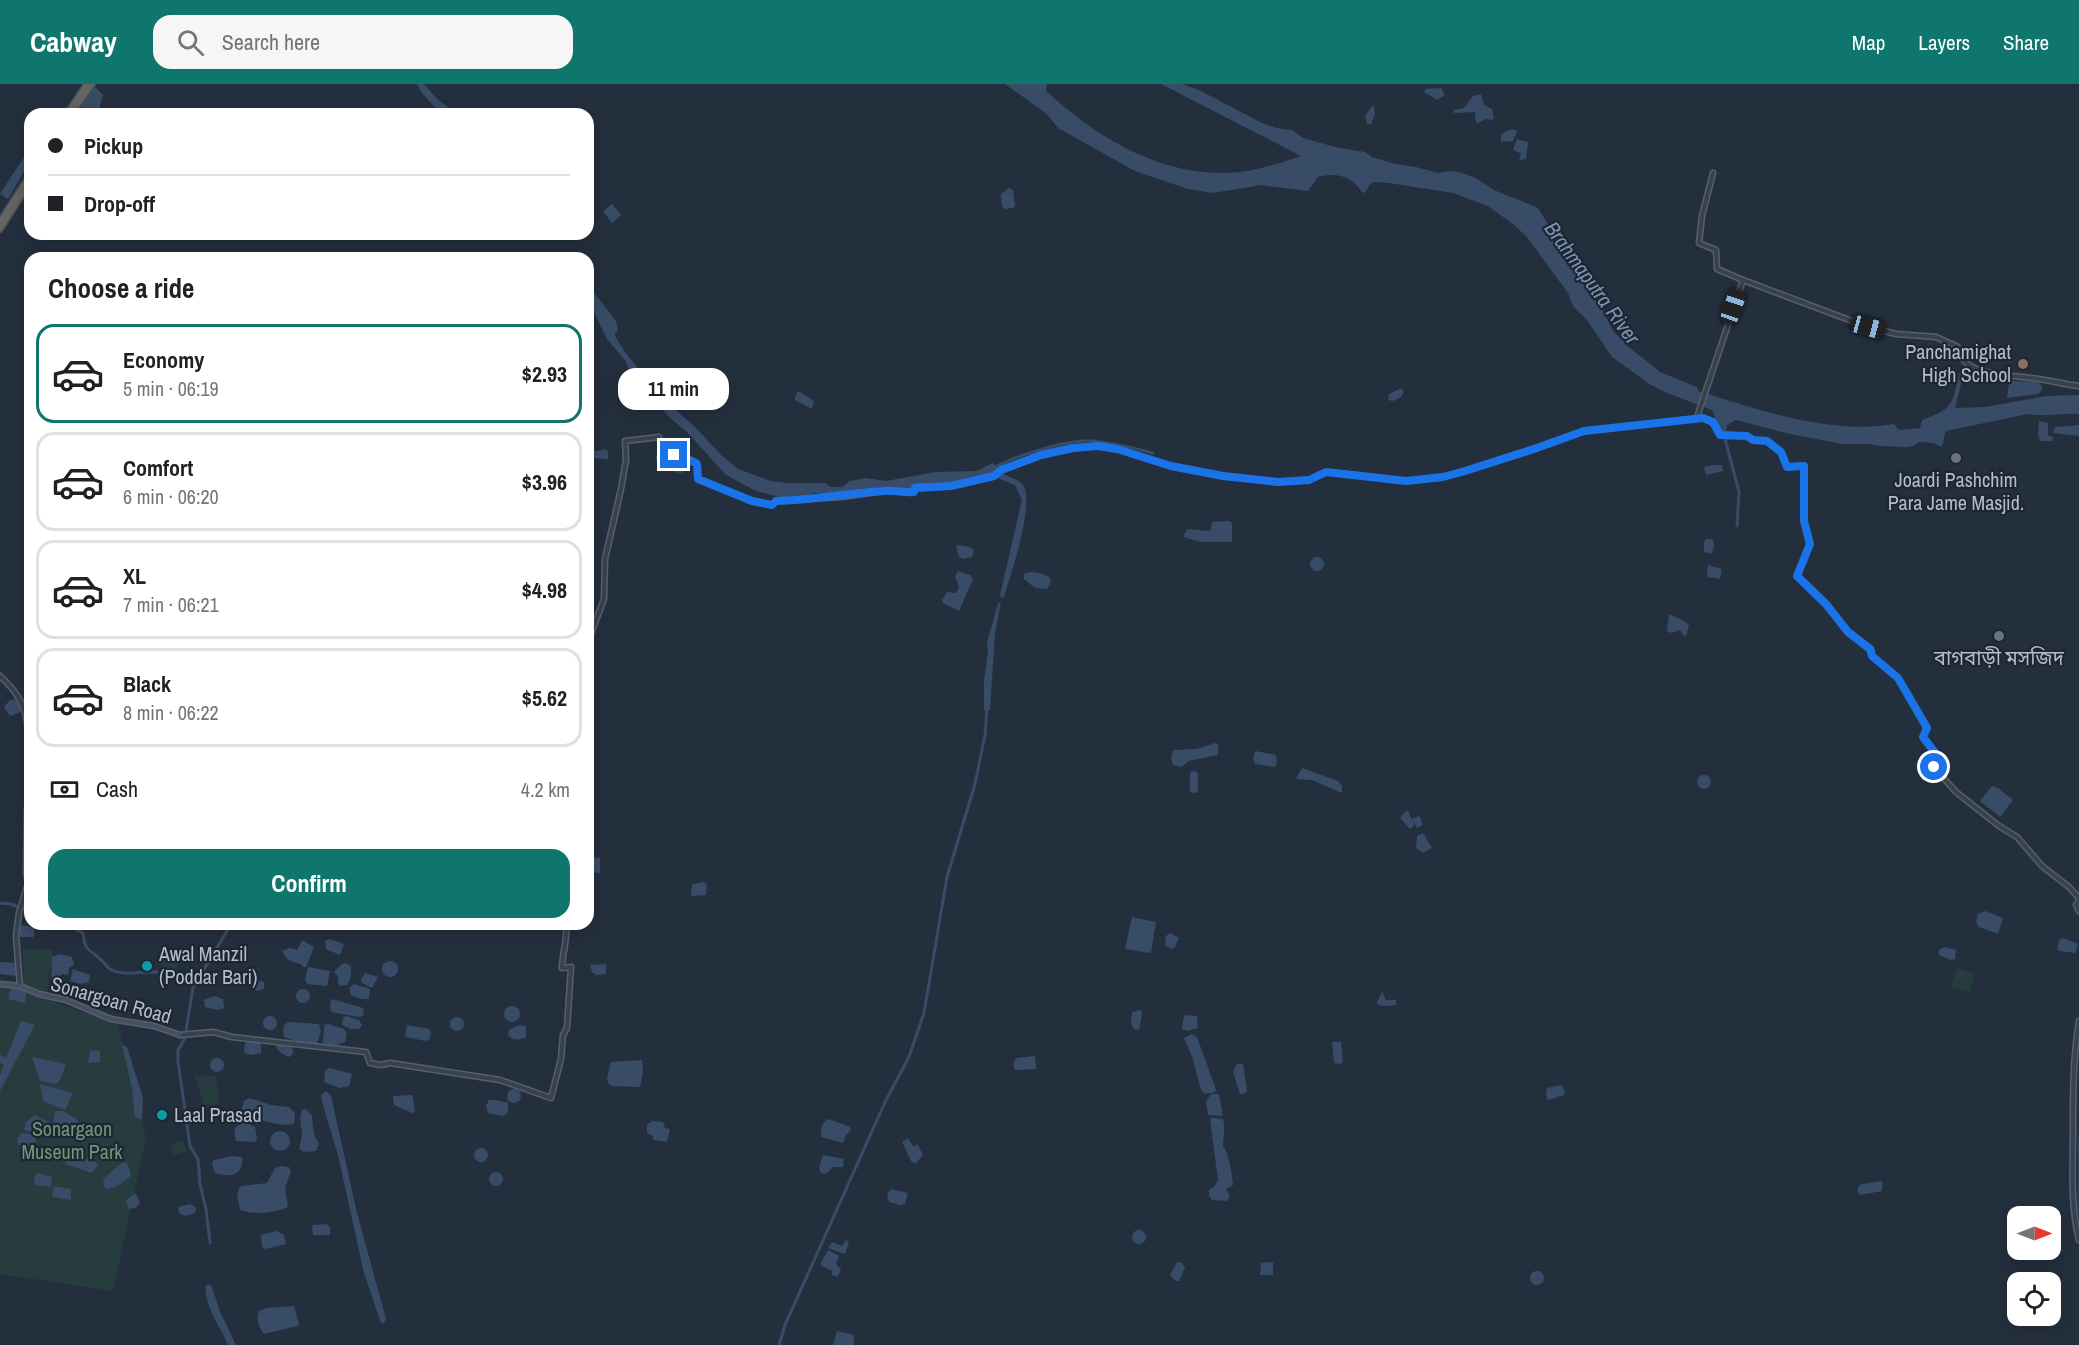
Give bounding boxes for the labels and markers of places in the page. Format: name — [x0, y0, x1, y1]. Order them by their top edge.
place label: Panchamighat High School — [1905, 338, 2011, 388]
marker: Panchamighat High School — [2016, 357, 2030, 371]
marker: Joardi Pashchim Para Jame Masjid. — [1949, 451, 1963, 465]
place label: Joardi Pashchim Para Jame Masjid. — [1888, 466, 2024, 516]
marker: বাগবাড়ী মসজিদ — [1992, 629, 2006, 643]
place label: বাগবাড়ী মসজিদ — [1933, 644, 2065, 671]
place label: Awal Manzil (Poddar Bari) — [158, 940, 257, 990]
marker: Awal Manzil (Poddar Bari) — [140, 959, 154, 973]
place label: Laal Prasad — [174, 1101, 262, 1128]
marker: Laal Prasad — [155, 1108, 169, 1122]

